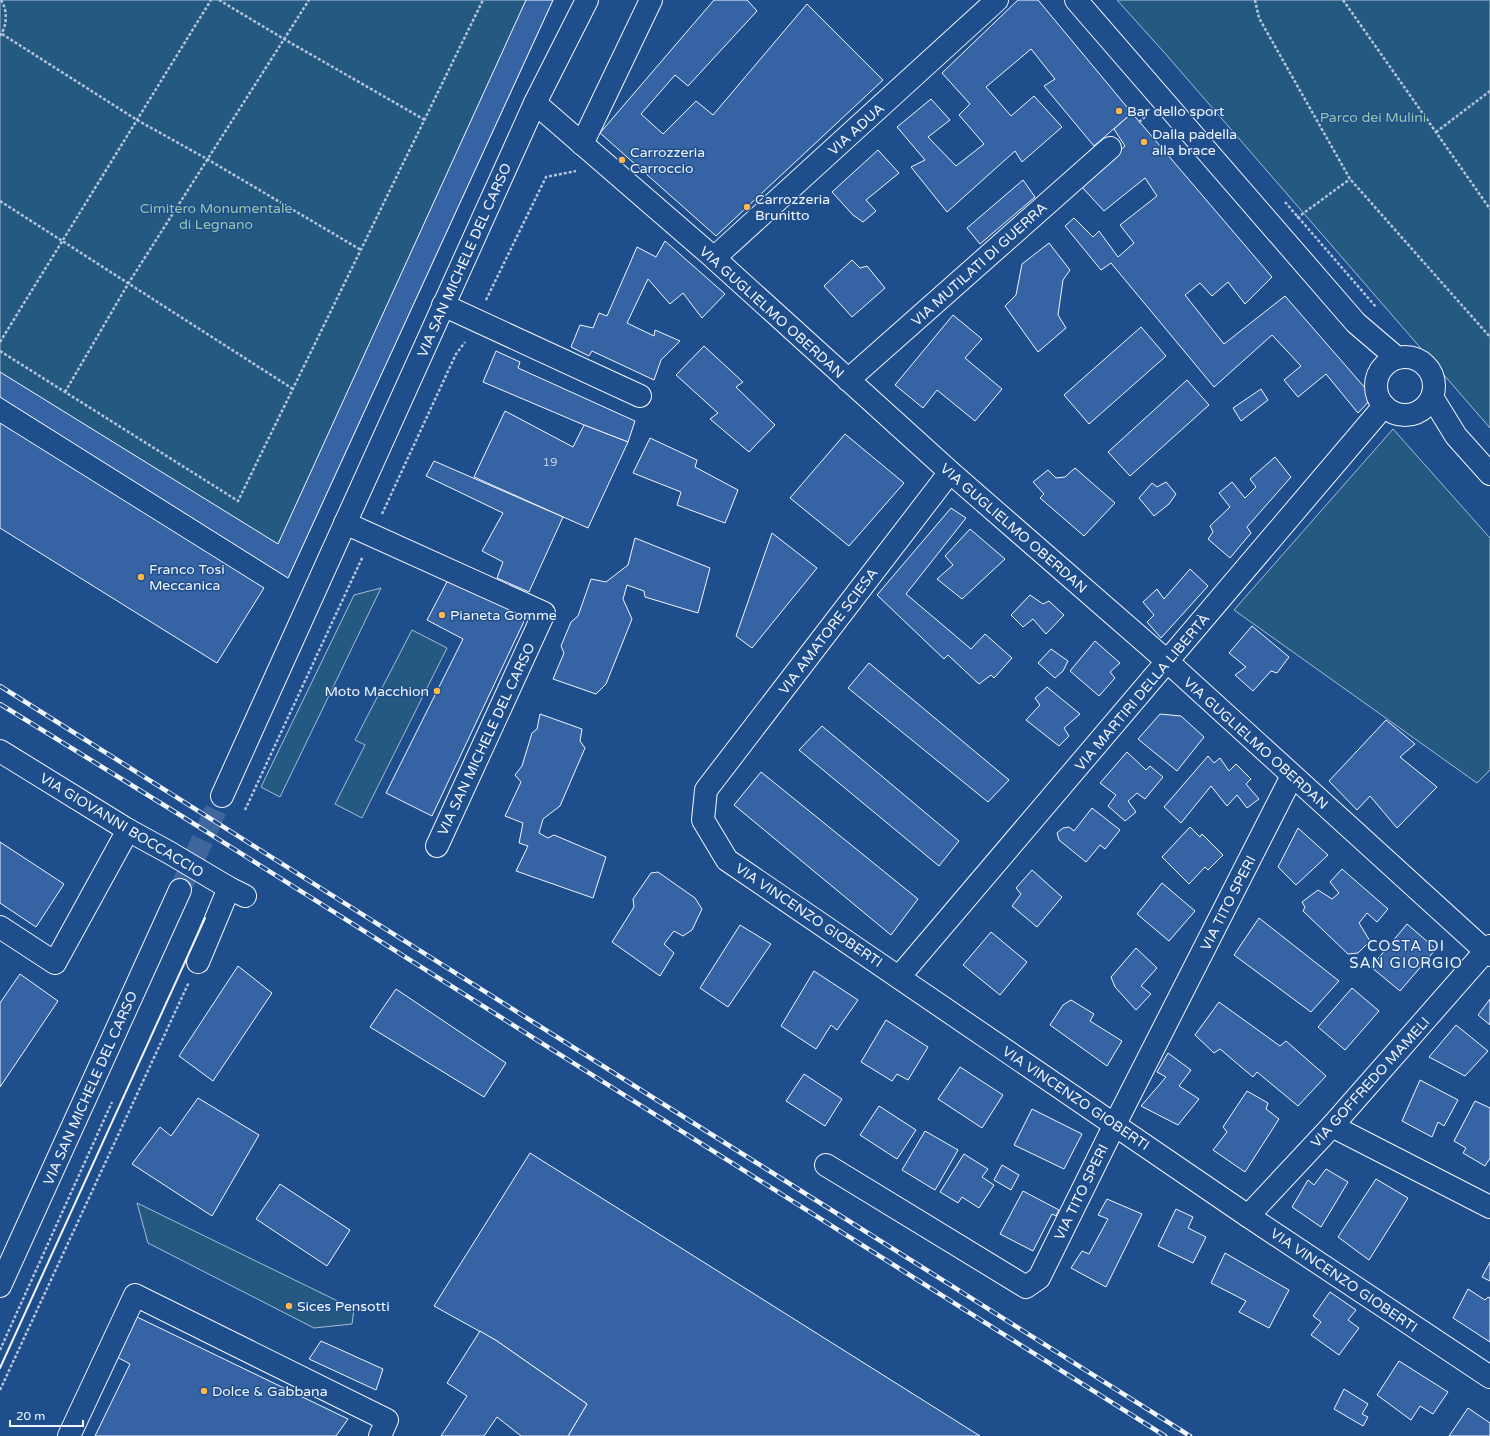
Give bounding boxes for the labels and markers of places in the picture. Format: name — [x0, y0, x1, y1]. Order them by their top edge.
place label: Bar dello sport — [1127, 103, 1225, 120]
marker: Bar dello sport — [1114, 106, 1124, 116]
place label: Dalla padella alla brace — [1152, 126, 1237, 159]
marker: Dalla padella alla brace — [1139, 137, 1149, 147]
place label: Carrozzeria Carroccio — [630, 144, 705, 177]
marker: Carrozzeria Carroccio — [617, 155, 627, 165]
place label: Carrozzeria Brunitto — [755, 191, 830, 224]
marker: Carrozzeria Brunitto — [742, 202, 752, 212]
place label: Franco Tosi Meccanica — [149, 561, 225, 594]
marker: Franco Tosi Meccanica — [136, 572, 146, 582]
place label: Pianeta Gomme — [450, 607, 557, 624]
marker: Pianeta Gomme — [437, 610, 447, 620]
place label: Moto Macchion — [325, 683, 429, 700]
marker: Moto Macchion — [432, 686, 442, 696]
place label: Sices Pensotti — [297, 1298, 390, 1315]
marker: Sices Pensotti — [284, 1301, 294, 1311]
place label: Dolce & Gabbana — [212, 1383, 328, 1400]
marker: Dolce & Gabbana — [199, 1386, 209, 1396]

